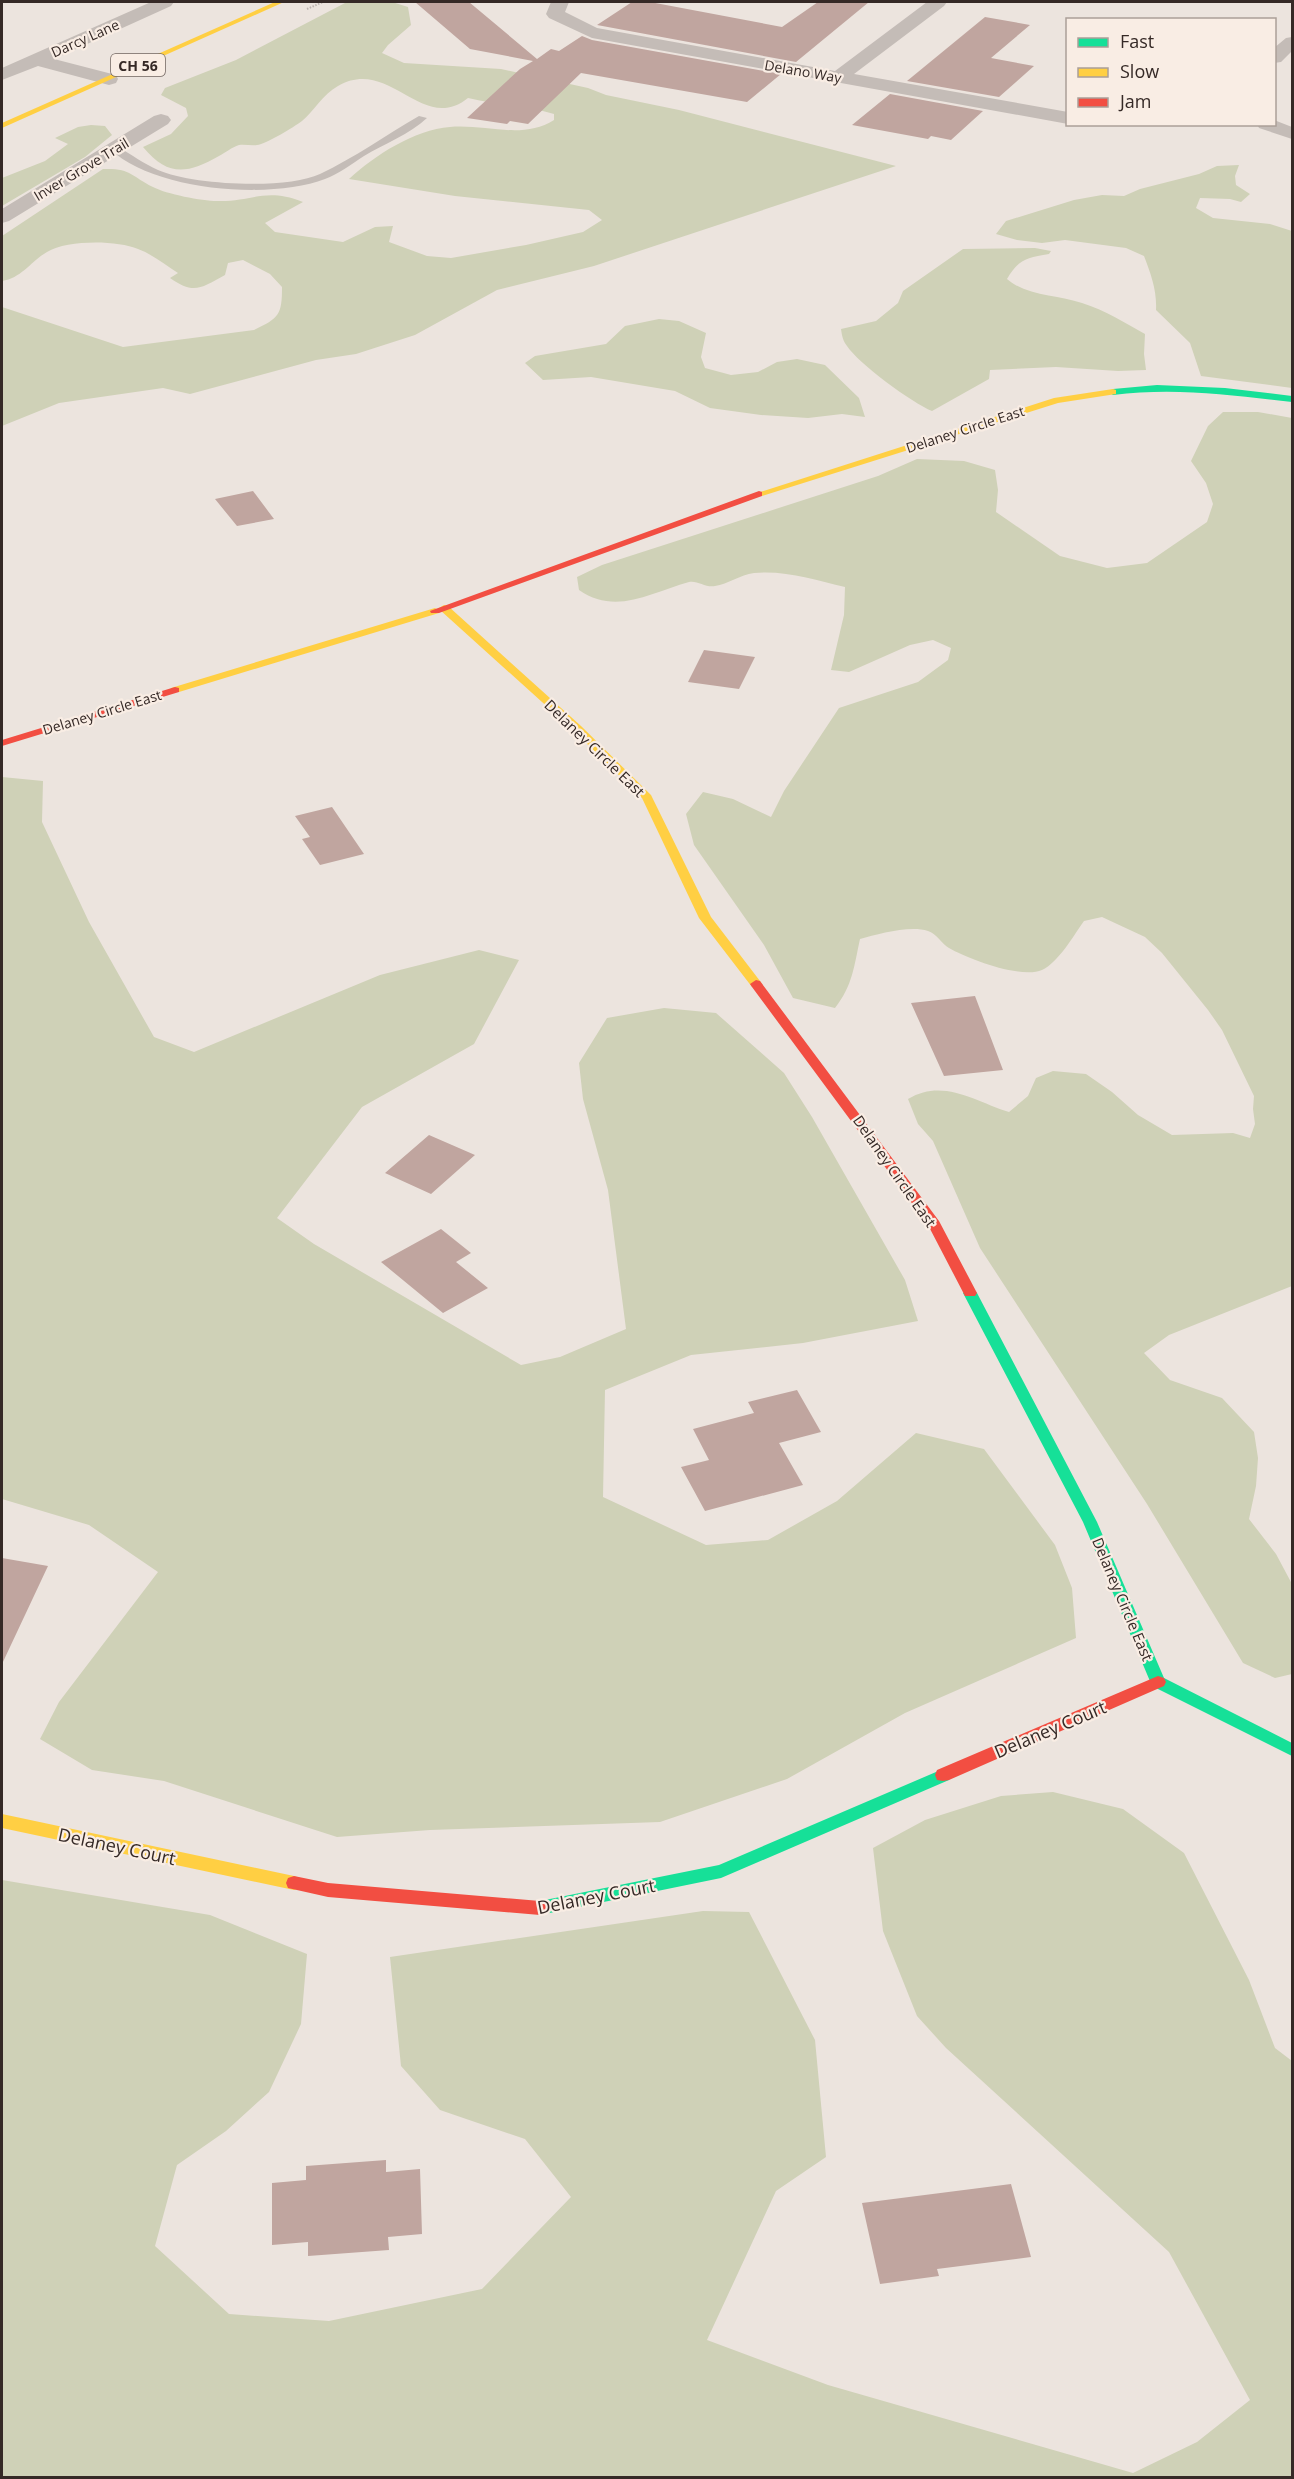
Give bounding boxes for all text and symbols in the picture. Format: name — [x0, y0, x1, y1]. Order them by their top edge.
street label: Darcy Lane — [48, 15, 122, 61]
legend — [1066, 18, 1276, 126]
text: Fast — [1120, 29, 1154, 53]
road number: CH 56 — [111, 54, 165, 76]
street label: Delano Way — [763, 55, 844, 87]
text: Slow — [1120, 59, 1159, 83]
text: Jam — [1118, 89, 1152, 113]
street label: Inver Grove Trail — [30, 133, 132, 205]
street label: Delaney Circle East — [903, 401, 1027, 457]
street label: Delaney Circle East — [40, 685, 164, 739]
street label: Delaney Circle East — [540, 695, 650, 801]
street label: Delaney Circle East — [849, 1111, 941, 1231]
street label: Delaney Circle East — [1088, 1534, 1158, 1664]
street label: Delaney Court — [990, 1695, 1110, 1763]
street label: Delaney Court — [56, 1822, 178, 1870]
street label: Delaney Court — [535, 1873, 657, 1919]

